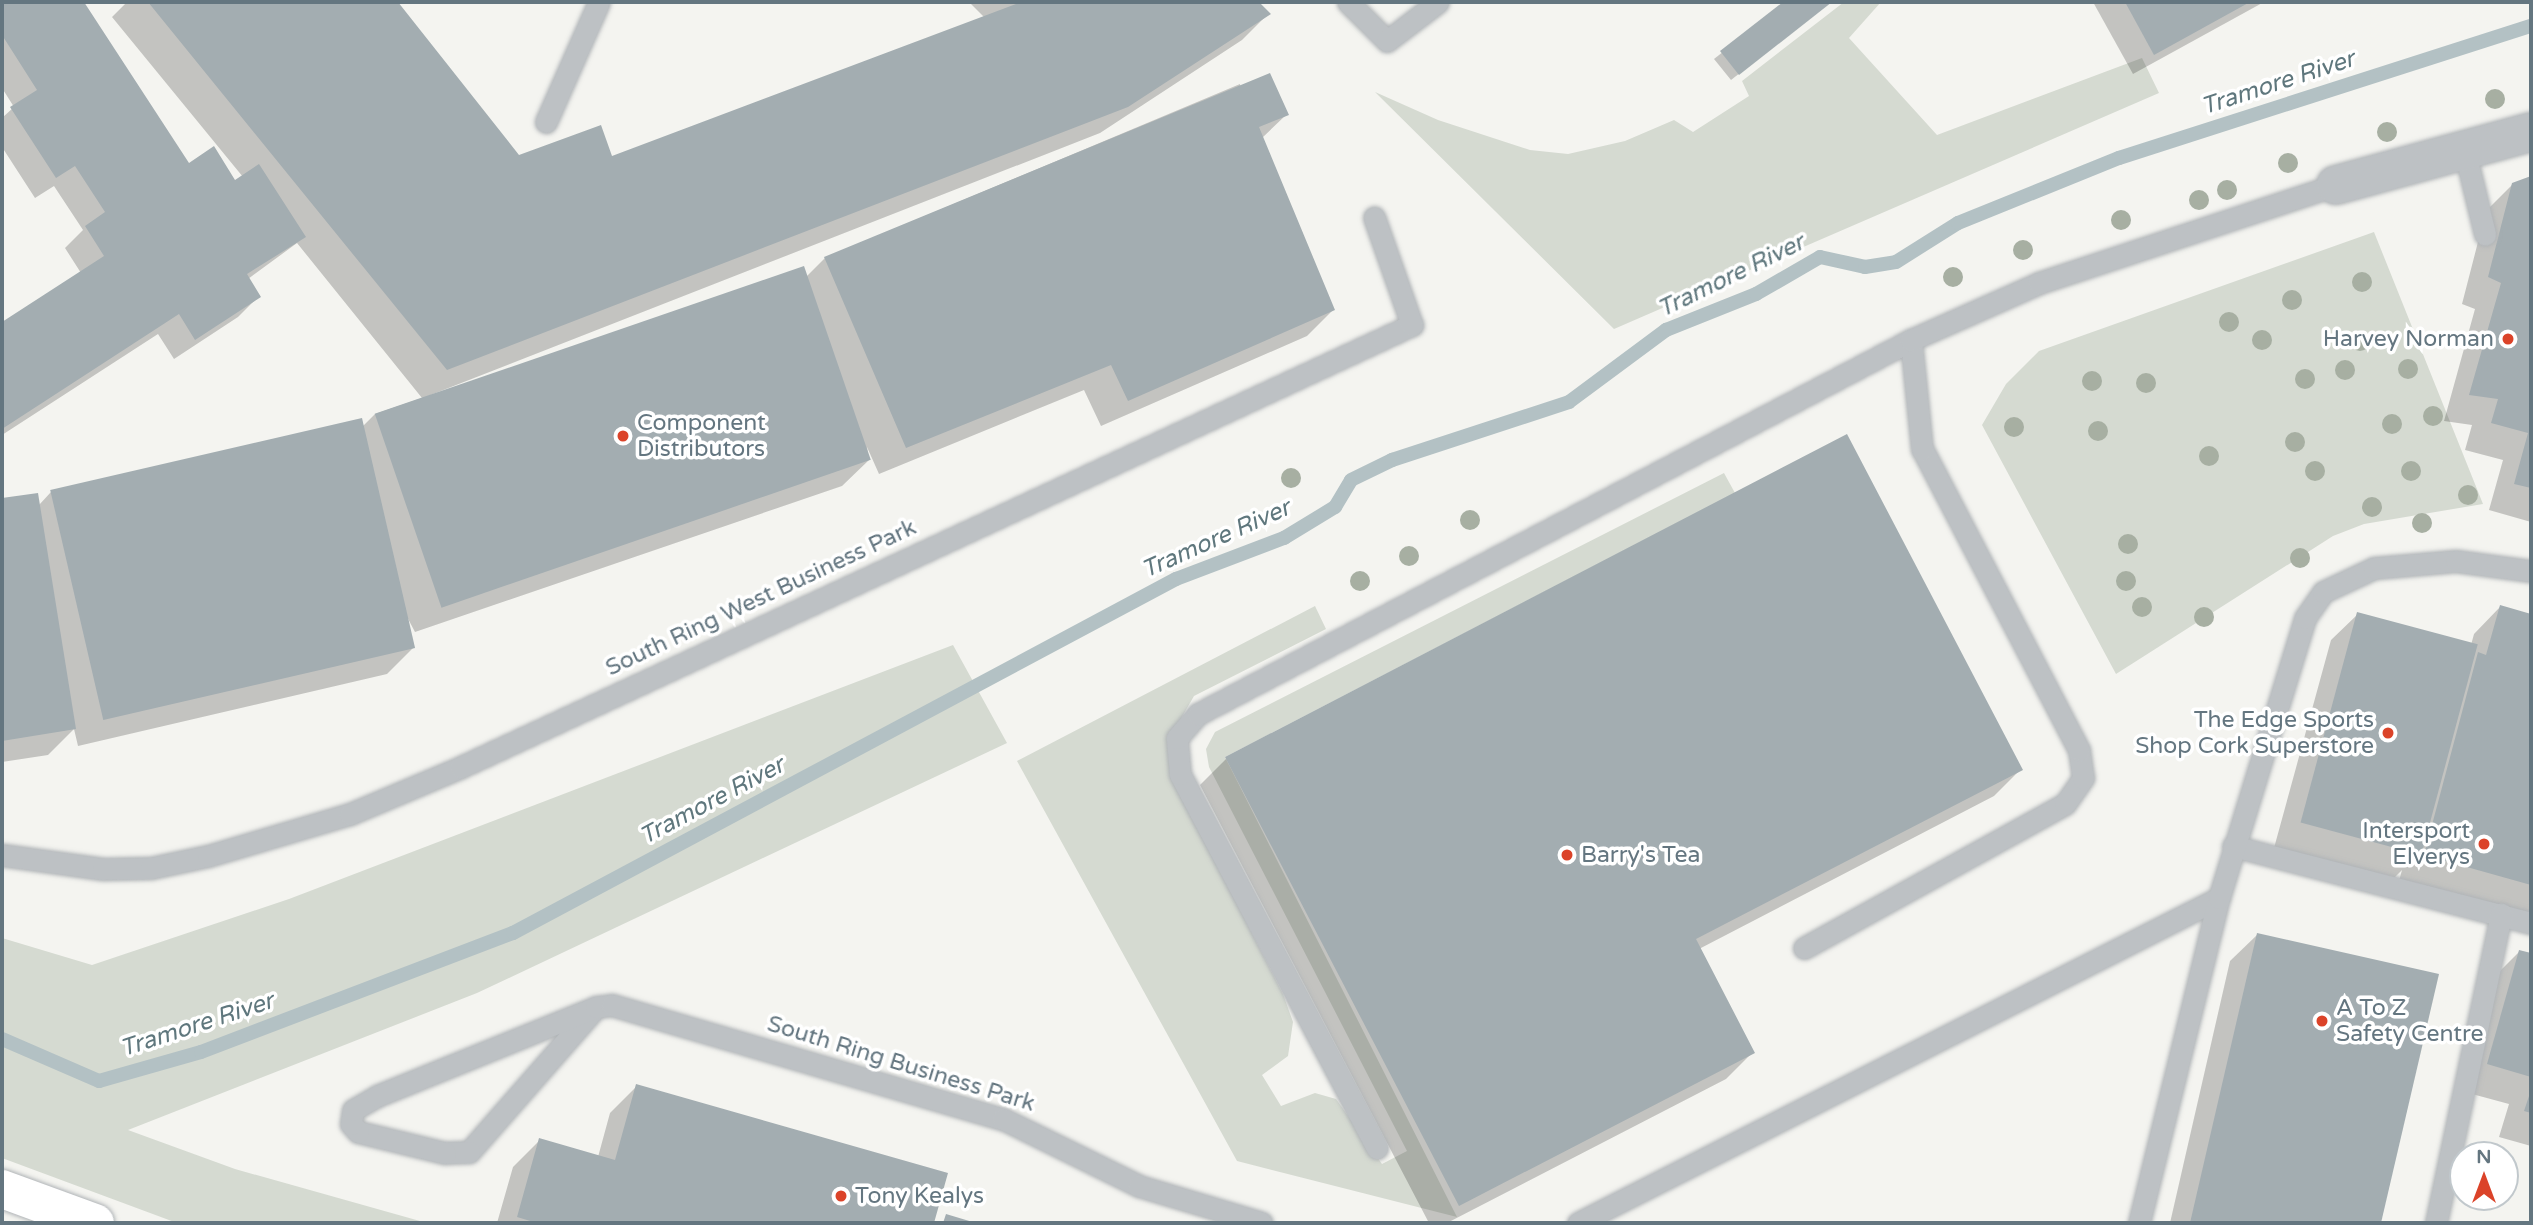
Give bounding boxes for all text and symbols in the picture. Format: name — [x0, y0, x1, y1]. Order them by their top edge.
water label: Tramore River — [2198, 45, 2358, 121]
water label: Tramore River — [1653, 228, 1809, 324]
place label: Harvey Norman — [2323, 325, 2494, 353]
marker: Harvey Norman — [2500, 331, 2516, 347]
place label: Component Distributors — [637, 409, 766, 463]
marker: Component Distributors — [615, 428, 631, 444]
water label: Tramore River — [1137, 493, 1295, 585]
street label: South Ring West Business Park — [601, 514, 921, 682]
place label: The Edge Sports Shop Cork Superstore — [2135, 706, 2374, 760]
marker: The Edge Sports Shop Cork Superstore — [2380, 725, 2396, 741]
water label: Tramore River — [635, 751, 789, 851]
place label: Intersport Elverys — [2362, 817, 2470, 871]
marker: Intersport Elverys — [2476, 836, 2492, 852]
place label: Barry's Tea — [1581, 841, 1700, 869]
marker: Barry's Tea — [1559, 847, 1575, 863]
water label: Tramore River — [117, 987, 277, 1063]
place label: A To Z Safety Centre — [2336, 994, 2484, 1048]
street label: South Ring Business Park — [764, 1010, 1038, 1118]
marker: A To Z Safety Centre — [2314, 1013, 2330, 1029]
north arrow — [2449, 1141, 2519, 1211]
text: N — [2476, 1146, 2492, 1168]
place label: Tony Kealys — [855, 1182, 984, 1210]
marker: Tony Kealys — [833, 1188, 849, 1204]

